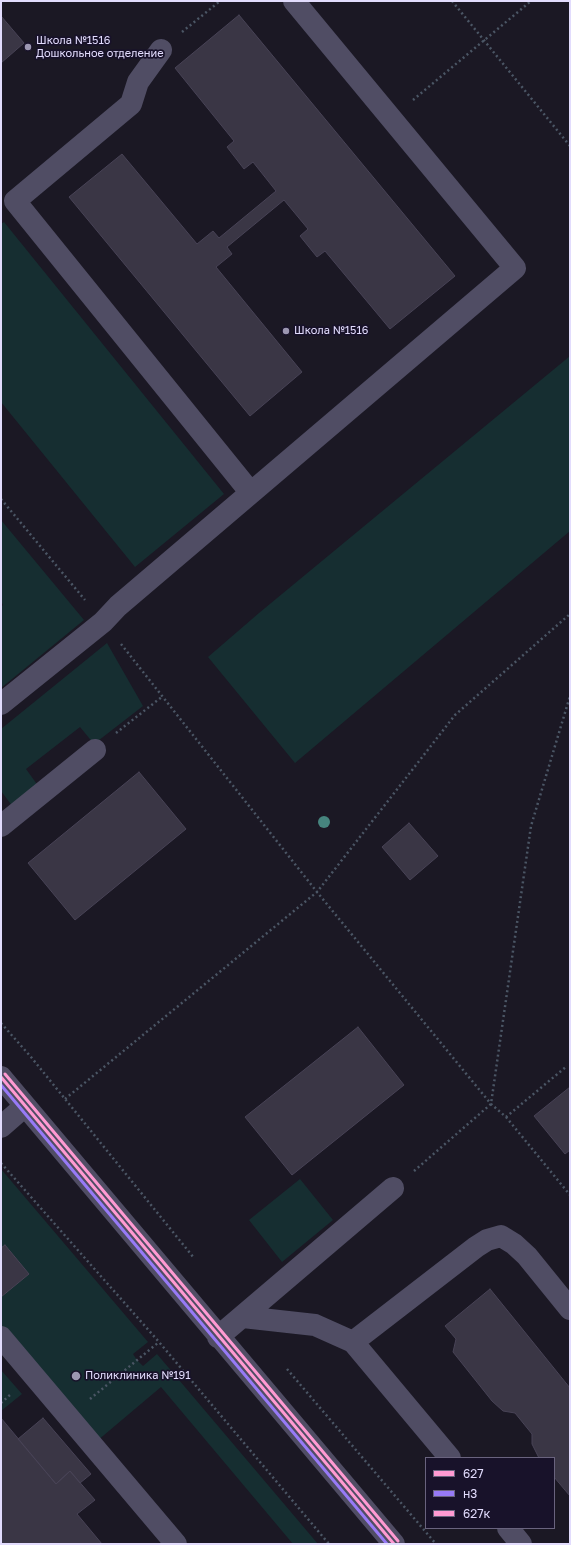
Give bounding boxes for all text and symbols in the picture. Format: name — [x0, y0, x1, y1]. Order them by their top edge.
place label: Школа №1516 Дошкольное отделение — [36, 34, 164, 60]
marker: Школа №1516 Дошкольное отделение — [23, 42, 33, 52]
place label: Школа №1516 — [294, 324, 368, 338]
marker: Школа №1516 — [281, 326, 291, 336]
place label: Поликлиника №191 — [85, 1369, 191, 1383]
marker: Поликлиника №191 — [70, 1370, 82, 1382]
legend — [425, 1457, 555, 1529]
text: 627 — [463, 1466, 484, 1481]
text: н3 — [463, 1486, 477, 1501]
text: 627к — [463, 1506, 490, 1521]

